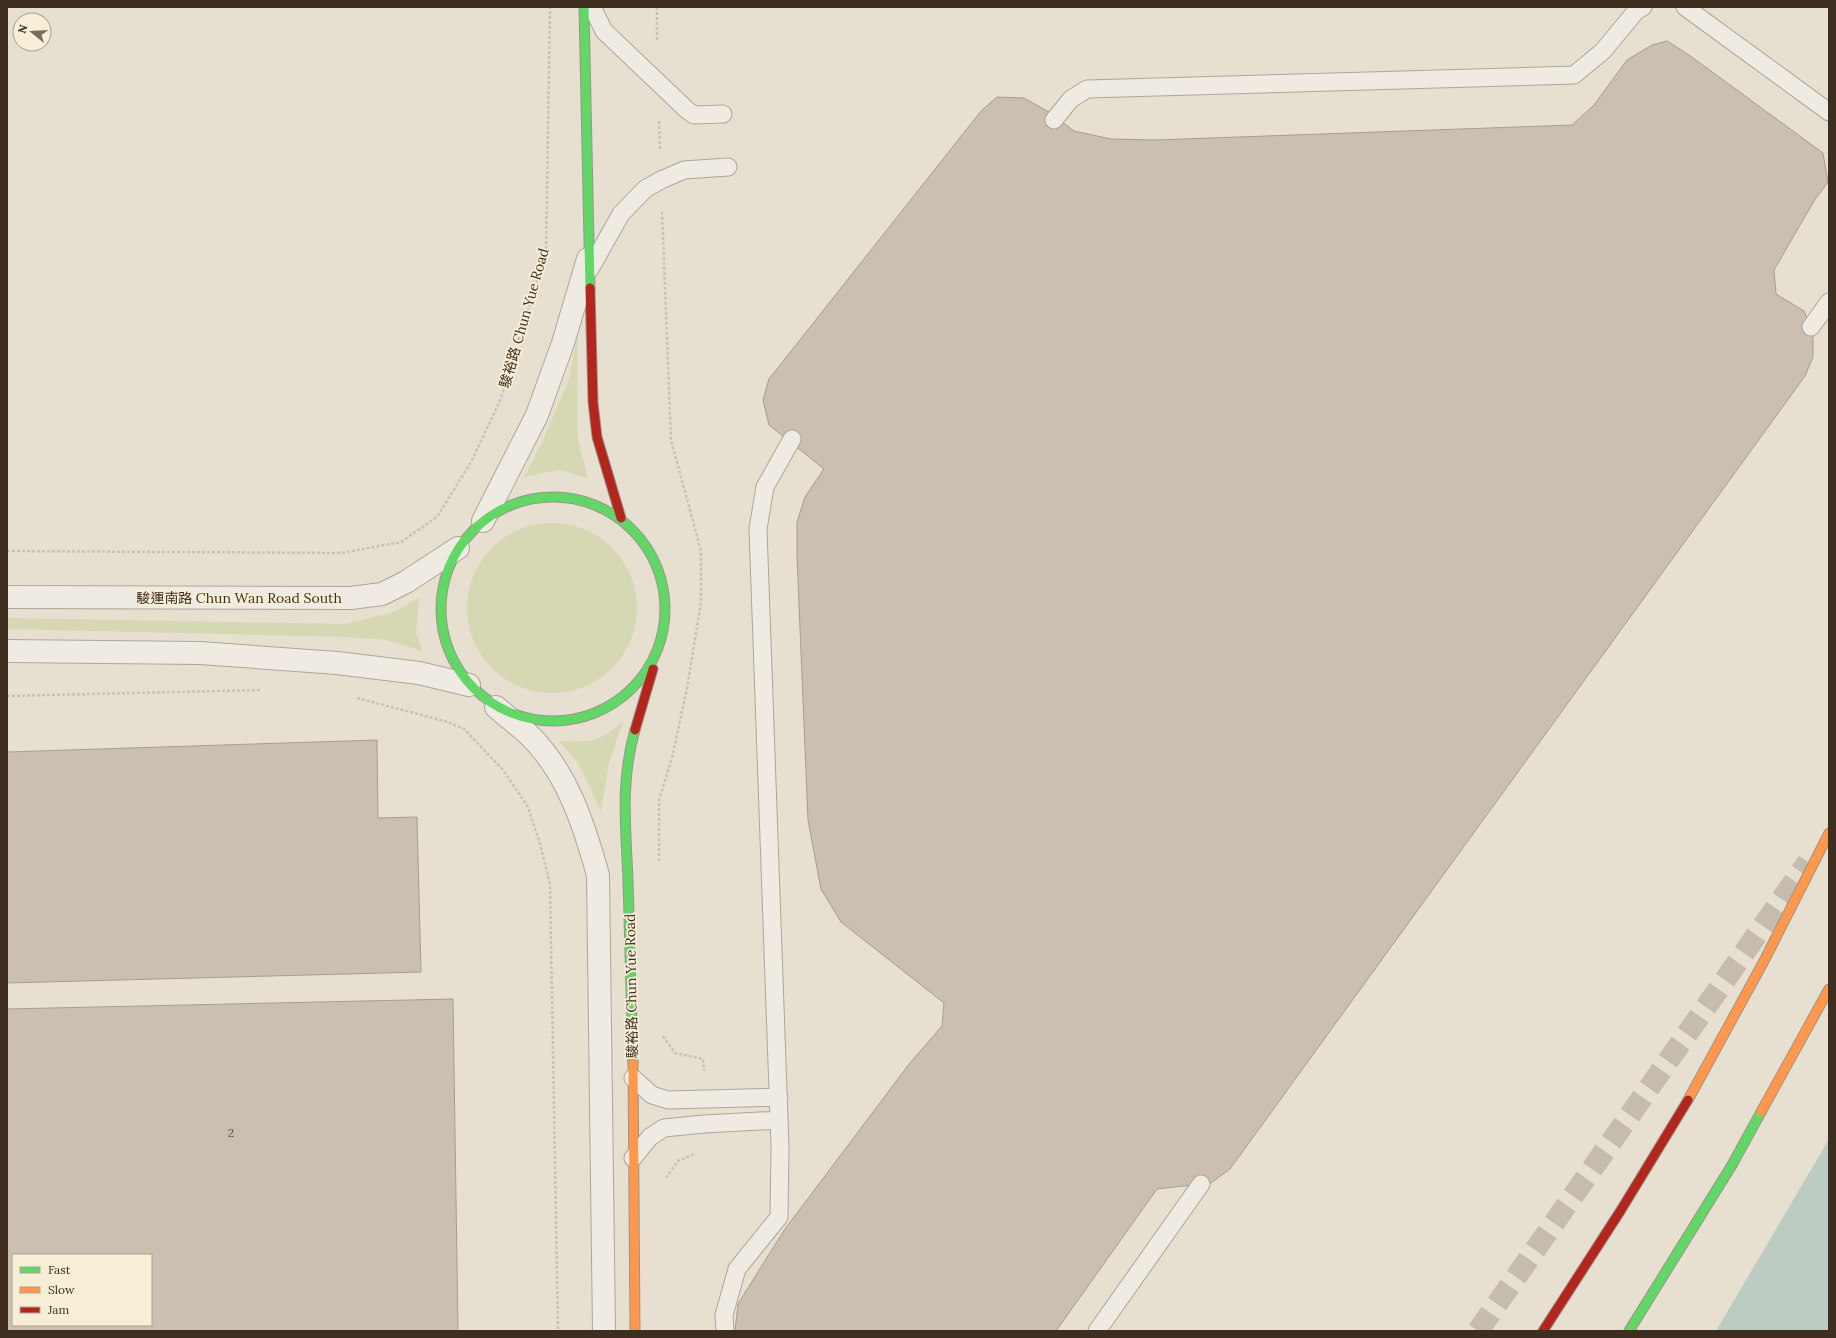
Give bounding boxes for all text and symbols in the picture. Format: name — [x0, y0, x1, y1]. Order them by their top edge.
north arrow — [12, 12, 52, 52]
text: N — [15, 22, 31, 35]
street label: 駿裕路 Chun Yue Road — [495, 246, 553, 390]
street label: 駿運南路 Chun Wan Road South — [136, 589, 342, 607]
street label: 駿裕路 Chun Yue Road — [621, 914, 641, 1058]
house number: 2 — [228, 1125, 234, 1140]
legend — [12, 1254, 152, 1326]
text: Fast — [48, 1262, 71, 1277]
text: Slow — [48, 1282, 75, 1297]
text: Jam — [47, 1302, 69, 1317]

